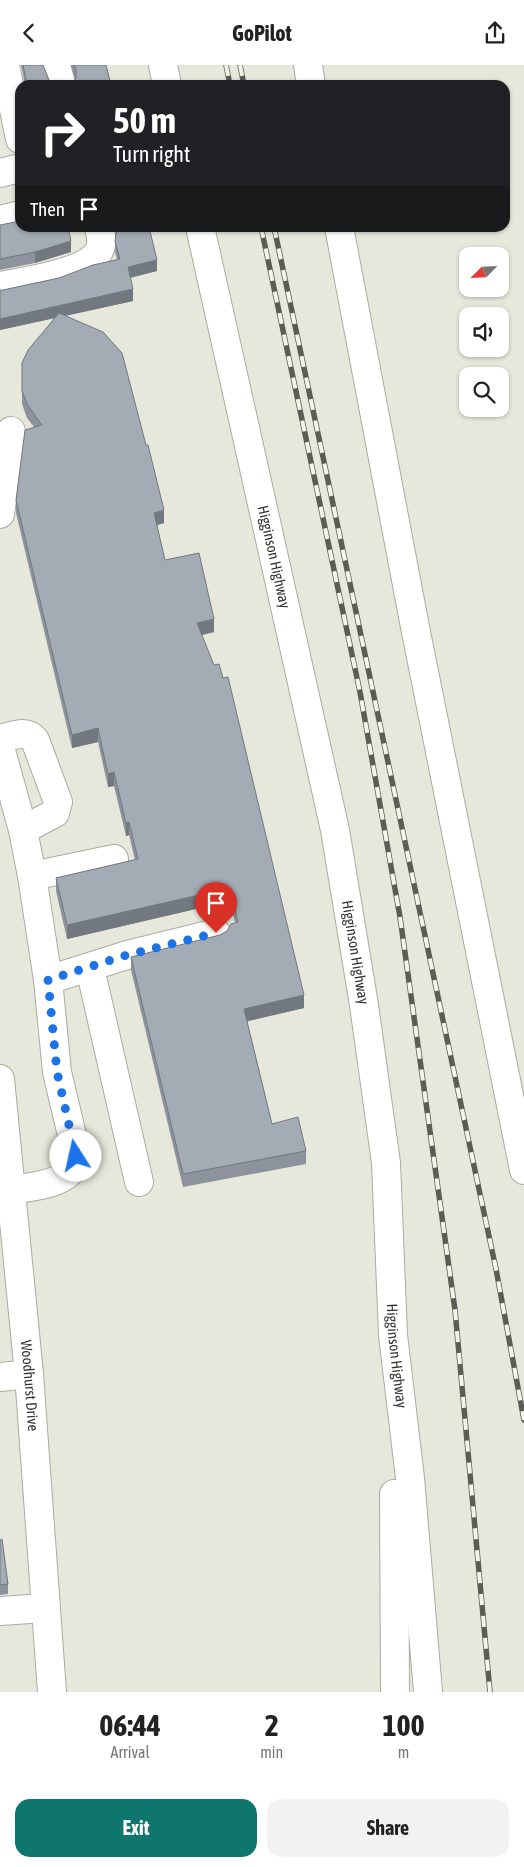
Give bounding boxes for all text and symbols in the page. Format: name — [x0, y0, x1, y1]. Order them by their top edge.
icon: back — [15, 19, 43, 47]
icon: share — [481, 19, 509, 47]
text: GoPilot — [232, 20, 292, 46]
icon: right — [30, 100, 95, 165]
text: 50 m — [113, 100, 176, 140]
text: Turn right — [113, 141, 190, 167]
icon: arrive — [75, 195, 103, 223]
text: Then — [30, 198, 65, 220]
north arrow — [459, 247, 509, 297]
map controls — [459, 247, 509, 417]
button: sound — [459, 307, 509, 357]
button: search — [459, 367, 509, 417]
street label: Higginson Highway — [255, 504, 294, 610]
pin — [195, 882, 237, 933]
icon: arrive — [202, 889, 230, 917]
street label: Higginson Highway — [339, 899, 373, 1006]
position arrow — [49, 1129, 101, 1181]
street label: Higginson Highway — [384, 1303, 411, 1409]
street label: Woodhurst Drive — [18, 1339, 42, 1432]
text: 06:44 — [99, 1708, 161, 1742]
text: 2 — [265, 1708, 279, 1742]
text: 100 — [382, 1708, 425, 1742]
text: Arrival — [111, 1743, 150, 1761]
text: min — [260, 1743, 283, 1761]
text: m — [398, 1743, 409, 1761]
button: Exit — [15, 1799, 257, 1857]
button: Share — [267, 1799, 509, 1857]

